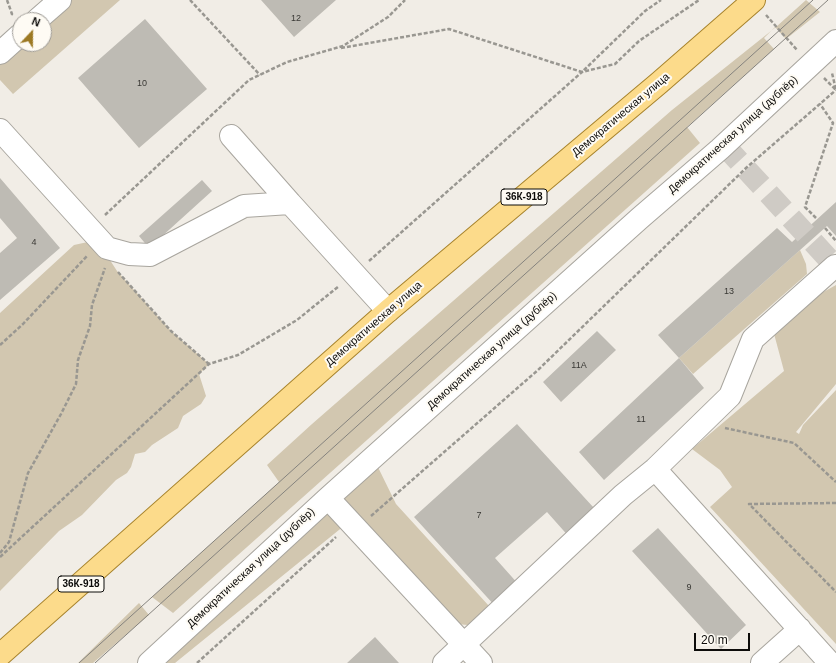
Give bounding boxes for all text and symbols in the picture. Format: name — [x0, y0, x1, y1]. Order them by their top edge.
north arrow — [12, 12, 52, 52]
house number: 12 — [291, 14, 301, 24]
text: N — [30, 15, 42, 29]
street label: Демократическая улица — [570, 70, 672, 160]
street label: Демократическая улица (дублёр) — [665, 73, 801, 197]
house number: 10 — [137, 79, 147, 89]
road number: 36К-918 — [501, 189, 547, 205]
house number: 4 — [31, 238, 37, 248]
street label: Демократическая улица — [323, 279, 425, 369]
house number: 13 — [724, 287, 734, 297]
street label: Демократическая улица (дублёр) — [424, 289, 560, 413]
house number: 11А — [571, 361, 587, 371]
house number: 11 — [636, 415, 646, 425]
street label: Демократическая улица (дублёр) — [184, 505, 318, 631]
house number: 7 — [476, 511, 482, 521]
road number: 36К-918 — [58, 576, 104, 592]
house number: 9 — [686, 583, 692, 593]
scale bar — [696, 625, 752, 651]
text: 20 m — [701, 633, 728, 647]

